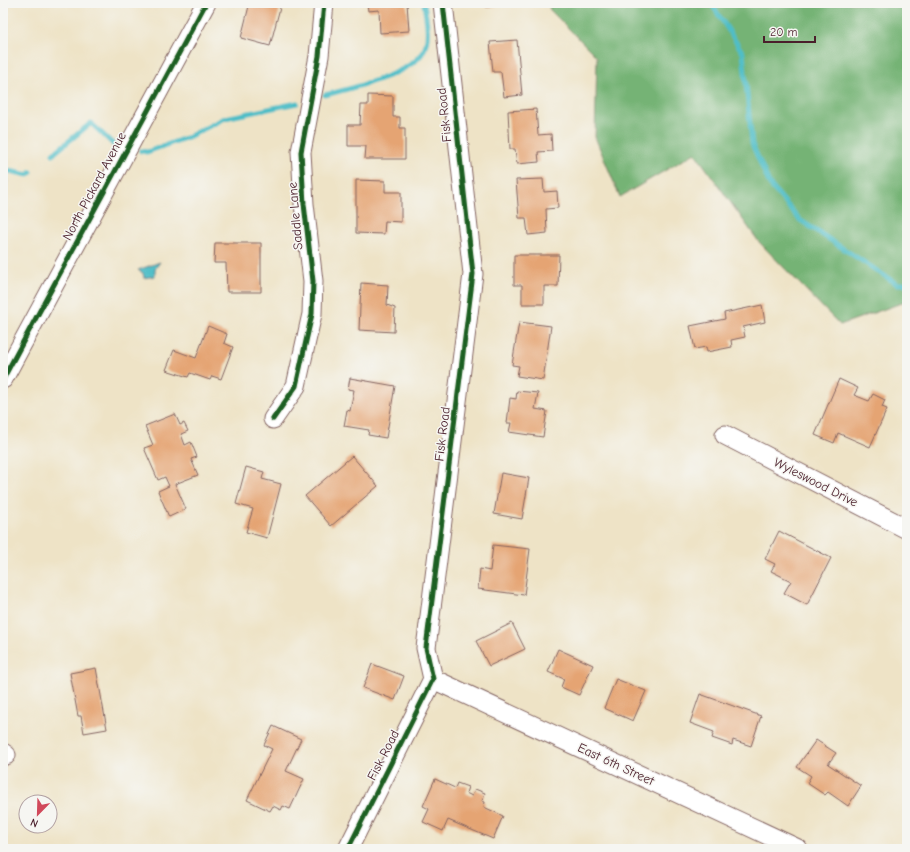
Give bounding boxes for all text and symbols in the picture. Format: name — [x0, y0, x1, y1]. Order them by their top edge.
scale bar — [764, 18, 815, 44]
text: 20 m — [770, 25, 798, 39]
street label: Fisk Road — [434, 87, 454, 143]
street label: North Pickard Avenue — [59, 129, 129, 243]
street label: Saddle Lane — [285, 181, 305, 251]
street label: Fisk Road — [431, 406, 453, 462]
street label: Wyleswood Drive — [771, 454, 861, 510]
street label: Fisk Road — [364, 727, 402, 783]
street label: East 6th Street — [575, 740, 658, 789]
north arrow — [18, 794, 58, 834]
text: N — [28, 815, 40, 830]

